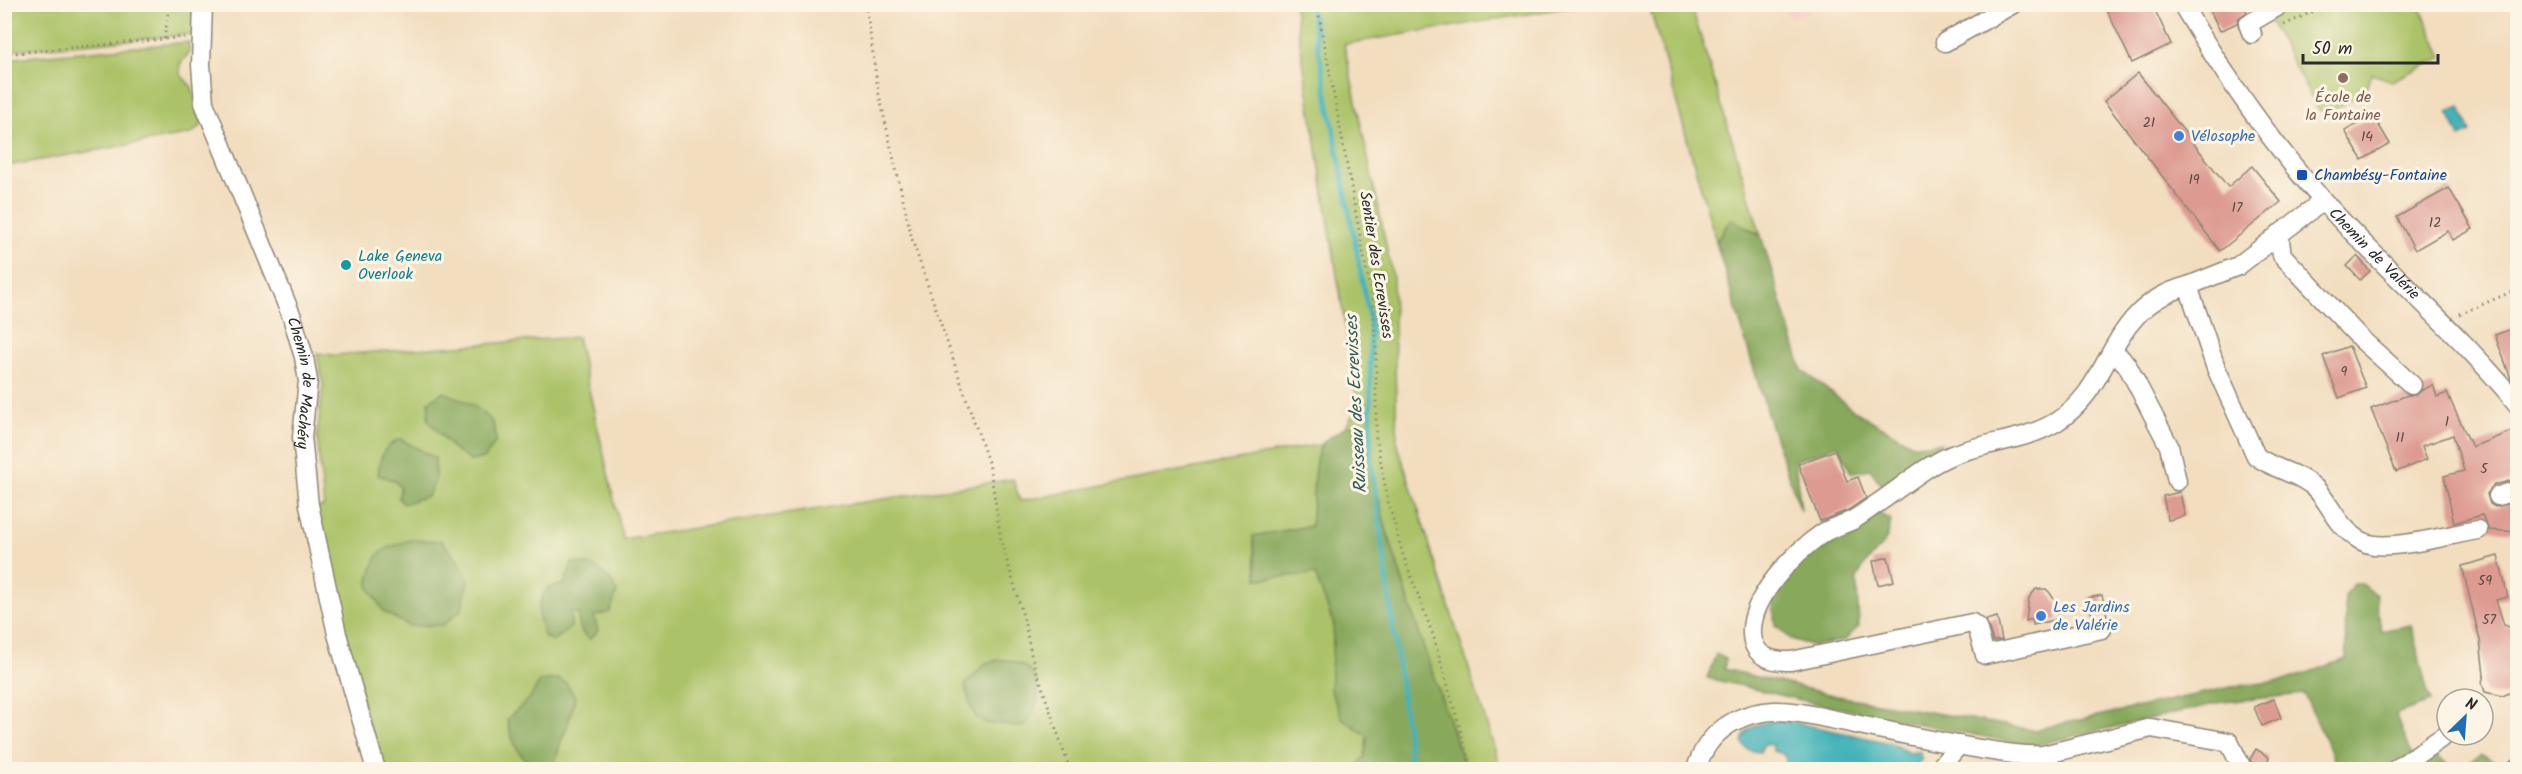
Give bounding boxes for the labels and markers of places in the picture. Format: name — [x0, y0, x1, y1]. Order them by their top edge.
marker: École de la Fontaine — [2336, 71, 2350, 85]
place label: École de la Fontaine — [2305, 85, 2381, 128]
place label: Vélosophe — [2191, 124, 2255, 149]
marker: Vélosophe — [2172, 129, 2186, 143]
place label: Chambésy-Fontaine — [2314, 163, 2447, 188]
marker: Chambésy-Fontaine — [2295, 168, 2309, 182]
place label: Lake Geneva Overlook — [358, 244, 442, 287]
marker: Lake Geneva Overlook — [339, 258, 353, 272]
place label: Les Jardins de Valérie — [2053, 595, 2130, 638]
marker: Les Jardins de Valérie — [2034, 609, 2048, 623]

